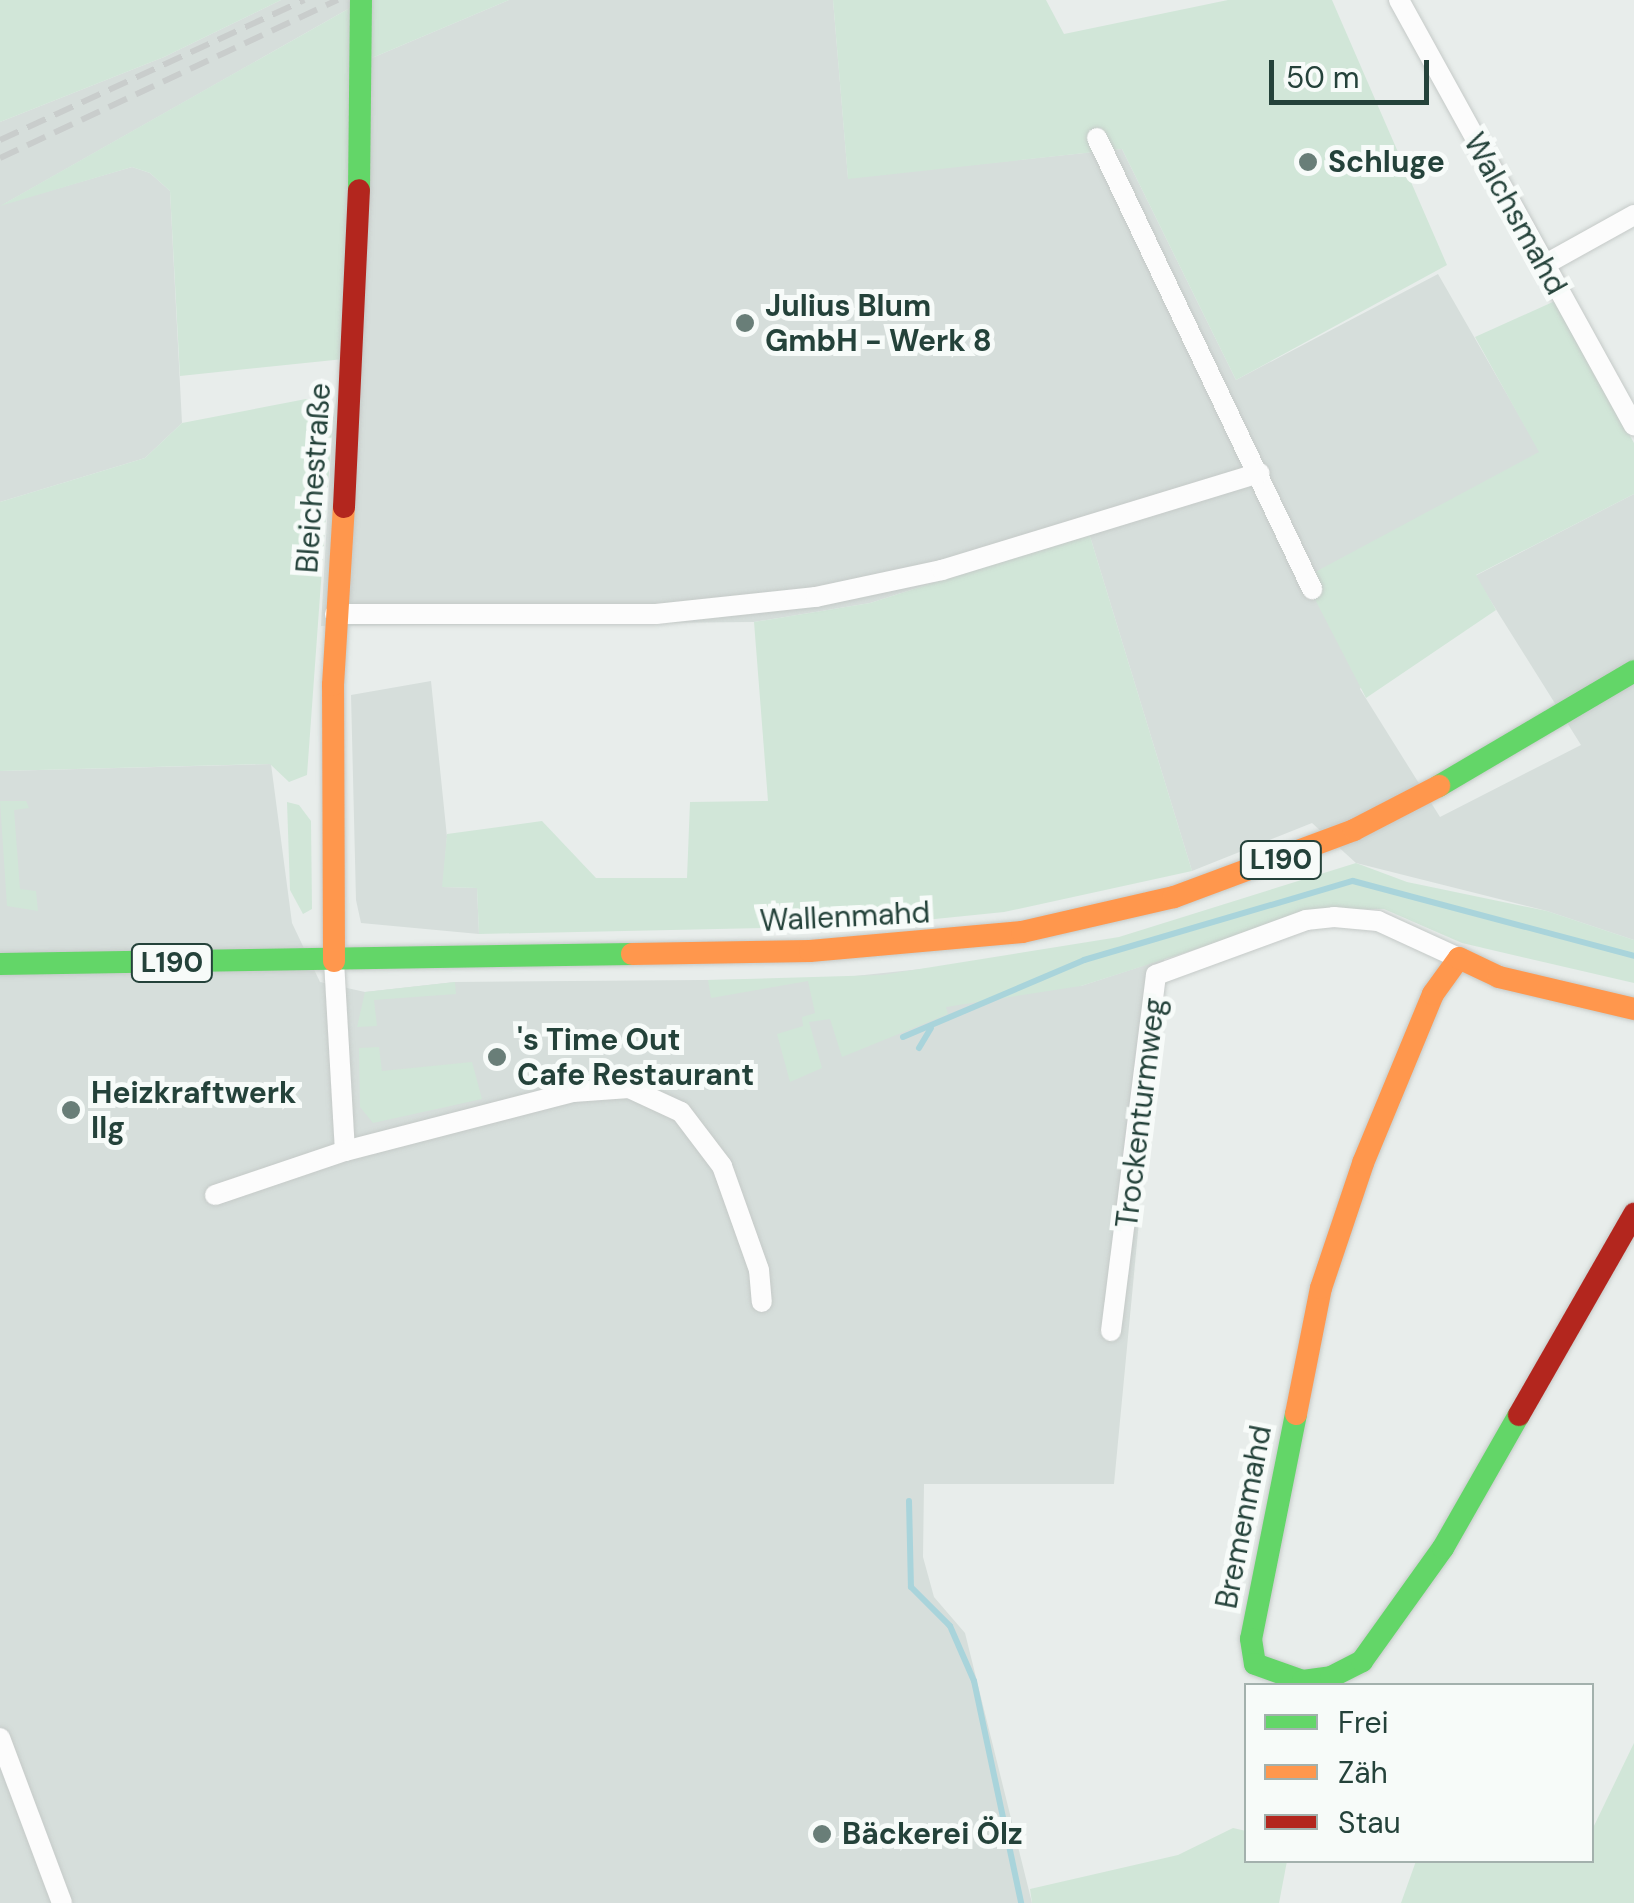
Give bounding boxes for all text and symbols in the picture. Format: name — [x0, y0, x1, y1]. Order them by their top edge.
scale bar — [1274, 40, 1434, 102]
text: 50 m — [1286, 58, 1360, 97]
street label: Walchsmahd — [1456, 127, 1574, 301]
place label: Schluge — [1328, 144, 1445, 180]
marker: Schluge — [1297, 151, 1319, 173]
place label: Julius Blum GmbH - Werk 8 — [765, 288, 992, 358]
marker: Julius Blum GmbH - Werk 8 — [734, 312, 756, 334]
street label: Bleichestraße — [289, 382, 339, 574]
road number: L190 — [1238, 837, 1324, 883]
street label: Wallenmahd — [759, 895, 931, 939]
road number: L190 — [130, 940, 214, 986]
street label: Trockenturmweg — [1109, 996, 1173, 1230]
place label: 's Time Out Cafe Restaurant — [517, 1022, 754, 1092]
marker: 's Time Out Cafe Restaurant — [486, 1046, 508, 1068]
place label: Heizkraftwerk Ilg — [91, 1075, 296, 1146]
marker: Heizkraftwerk Ilg — [60, 1099, 82, 1121]
street label: Bremenmahd — [1209, 1422, 1279, 1612]
legend — [1244, 1683, 1594, 1863]
text: Frei — [1338, 1703, 1389, 1742]
text: Zäh — [1338, 1753, 1388, 1792]
text: Stau — [1338, 1803, 1401, 1842]
place label: Bäckerei Ölz — [842, 1816, 1023, 1852]
marker: Bäckerei Ölz — [811, 1823, 833, 1845]

